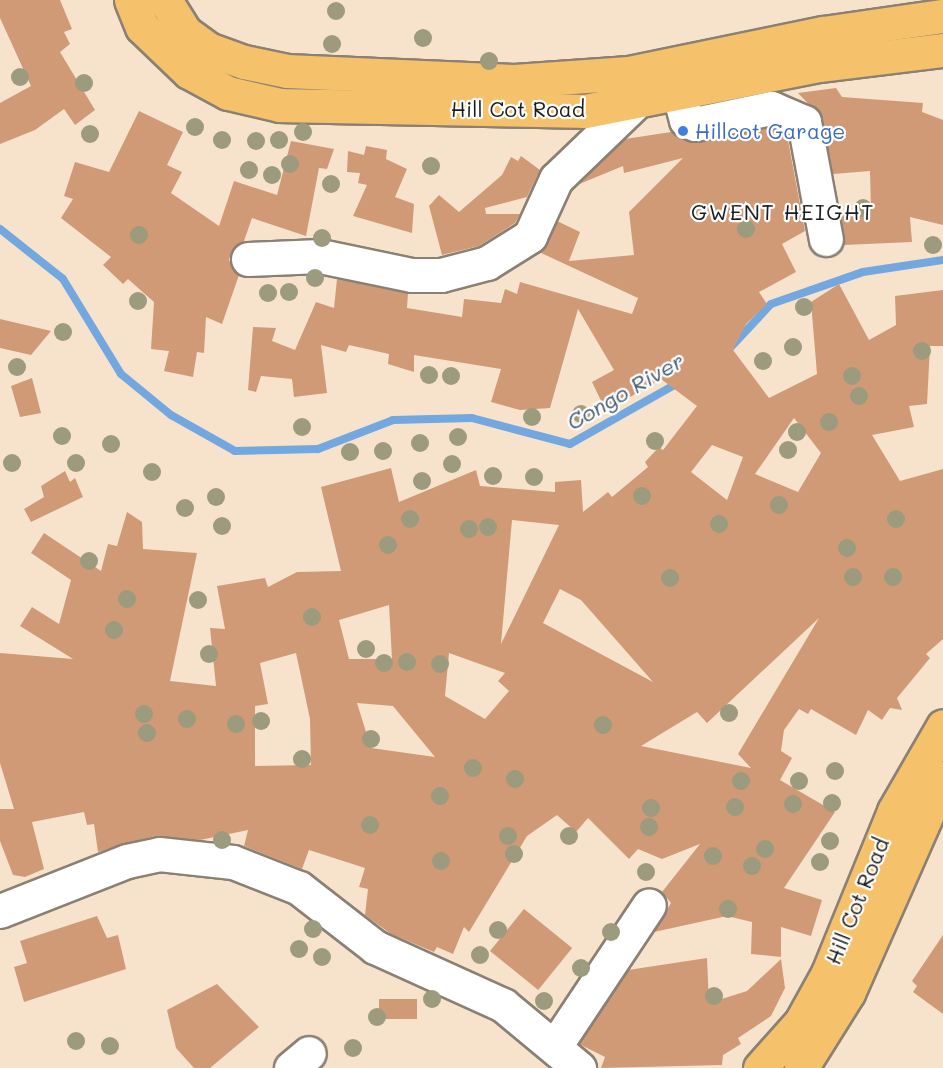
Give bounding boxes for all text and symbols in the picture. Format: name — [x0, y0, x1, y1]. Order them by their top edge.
street label: Hill Cot Road — [451, 96, 585, 122]
place label: Hillcot Garage — [695, 118, 845, 144]
marker: Hillcot Garage — [676, 124, 690, 138]
district label: GWENT HEIGHT — [691, 199, 875, 225]
water label: Congo River — [562, 347, 688, 435]
street label: Hill Cot Road — [820, 834, 894, 968]

